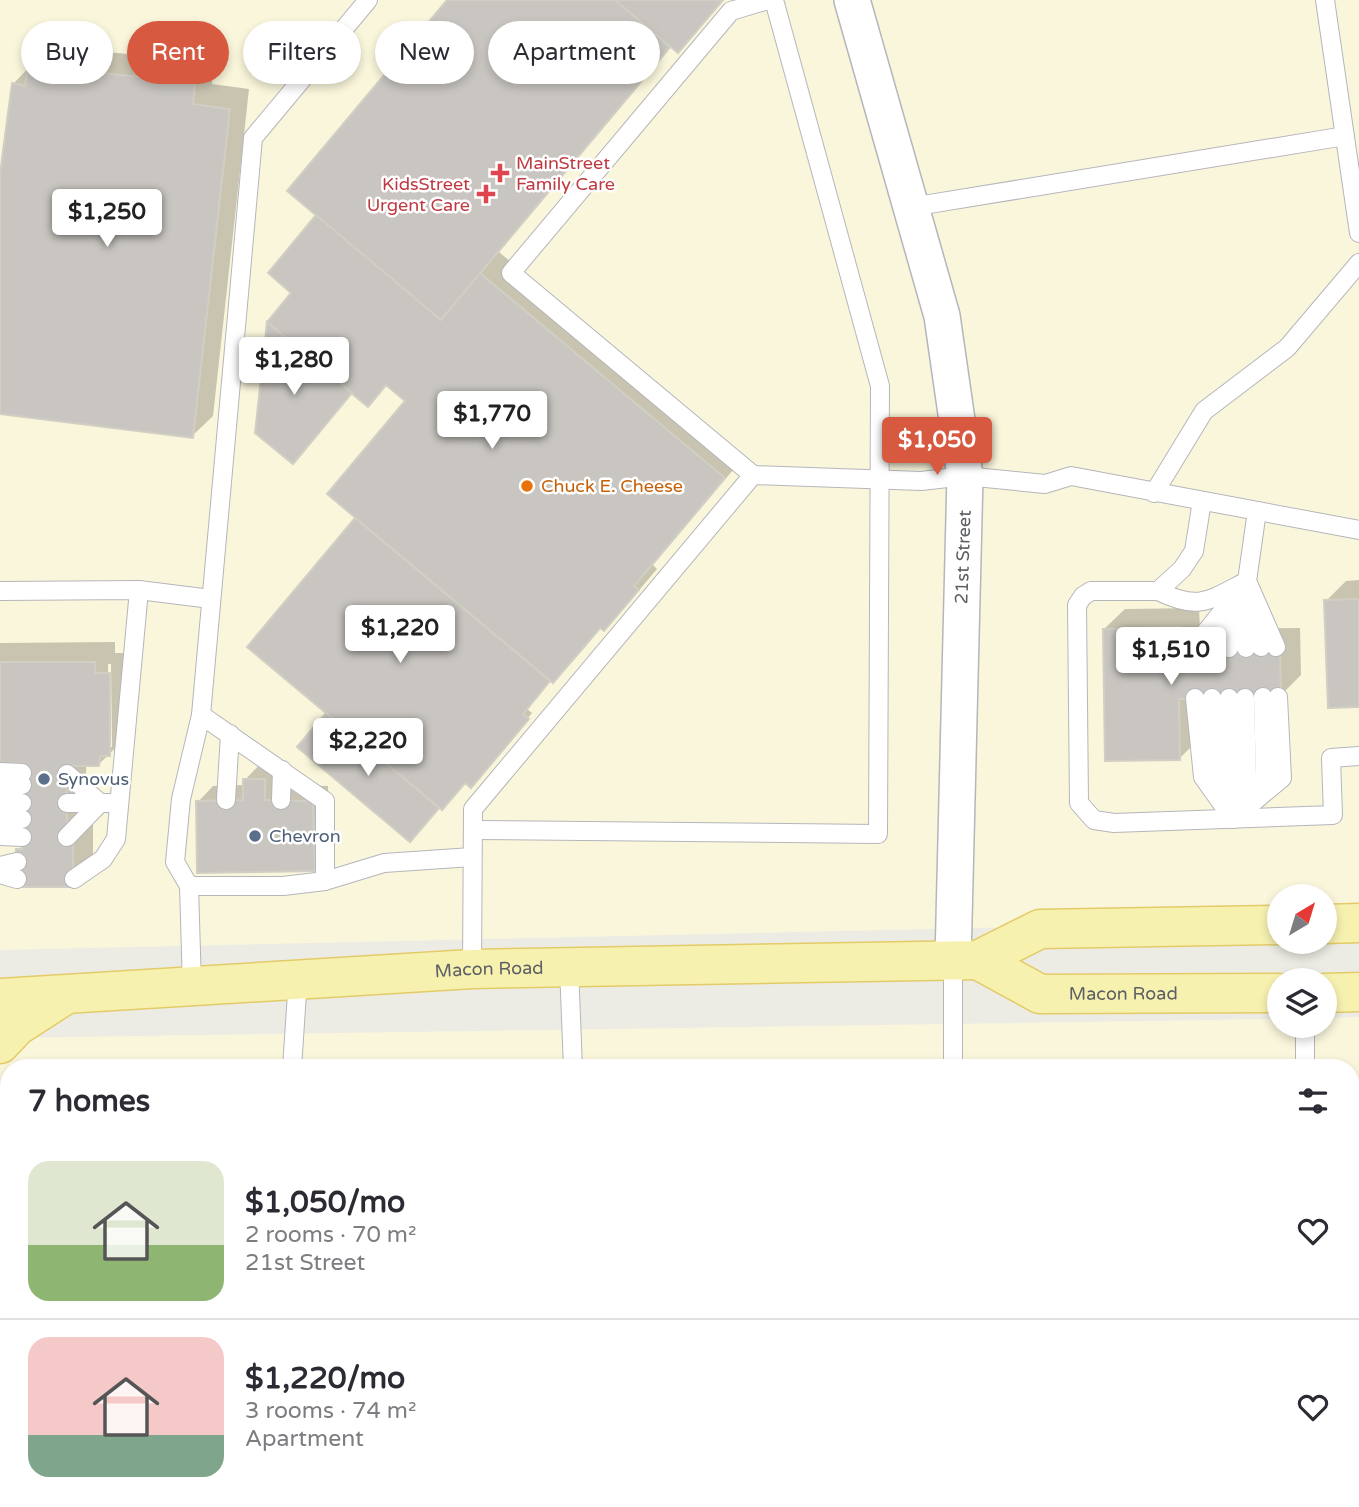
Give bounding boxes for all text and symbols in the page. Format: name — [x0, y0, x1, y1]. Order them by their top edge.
chip: Buy — [21, 21, 113, 84]
chip: Rent — [127, 21, 229, 84]
chip: Filters — [243, 21, 361, 84]
chip: New — [375, 21, 474, 84]
chip: Apartment — [488, 21, 660, 84]
place label: MainStreet Family Care — [516, 152, 615, 195]
marker: MainStreet Family Care — [490, 163, 510, 183]
place label: KidsStreet Urgent Care — [367, 173, 470, 216]
marker: KidsStreet Urgent Care — [476, 184, 496, 204]
pin: $1,250 — [50, 190, 164, 249]
text: $1,250 — [68, 198, 146, 226]
pin: $1,280 — [237, 338, 351, 397]
text: $1,280 — [255, 346, 333, 374]
pin: $1,770 — [435, 392, 549, 451]
text: $1,770 — [453, 400, 531, 428]
pin: $1,050 — [880, 418, 994, 477]
text: $1,050 — [898, 426, 976, 454]
place label: Chuck E. Cheese — [541, 475, 683, 497]
marker: Chuck E. Cheese — [519, 478, 535, 494]
street label: 21st Street — [950, 509, 976, 604]
pin: $1,220 — [343, 606, 457, 665]
text: $1,220 — [361, 614, 439, 642]
pin: $1,510 — [1114, 628, 1228, 687]
text: $1,510 — [1132, 636, 1210, 664]
pin: $2,220 — [311, 718, 425, 778]
text: $2,220 — [329, 727, 407, 755]
place label: Synovus — [58, 768, 129, 790]
marker: Synovus — [36, 771, 52, 787]
place label: Chevron — [269, 825, 341, 847]
marker: Chevron — [247, 828, 263, 844]
north arrow — [1267, 884, 1337, 954]
map controls — [1267, 884, 1337, 1038]
street label: Macon Road — [434, 957, 544, 982]
button: layers — [1267, 968, 1337, 1038]
street label: Macon Road — [1069, 982, 1178, 1005]
icon: filters — [1294, 1082, 1332, 1120]
text: 7 homes — [28, 1083, 150, 1120]
text: $1,050/mo — [245, 1184, 405, 1221]
icon: home — [84, 1189, 168, 1273]
icon: heart — [1294, 1212, 1332, 1250]
text: 2 rooms · 70 m² — [245, 1221, 416, 1249]
text: 21st Street — [245, 1249, 365, 1277]
text: $1,220/mo — [245, 1360, 405, 1397]
icon: home — [84, 1365, 168, 1449]
icon: heart — [1294, 1388, 1332, 1426]
text: 3 rooms · 74 m² — [245, 1397, 416, 1425]
text: Apartment — [245, 1425, 364, 1453]

